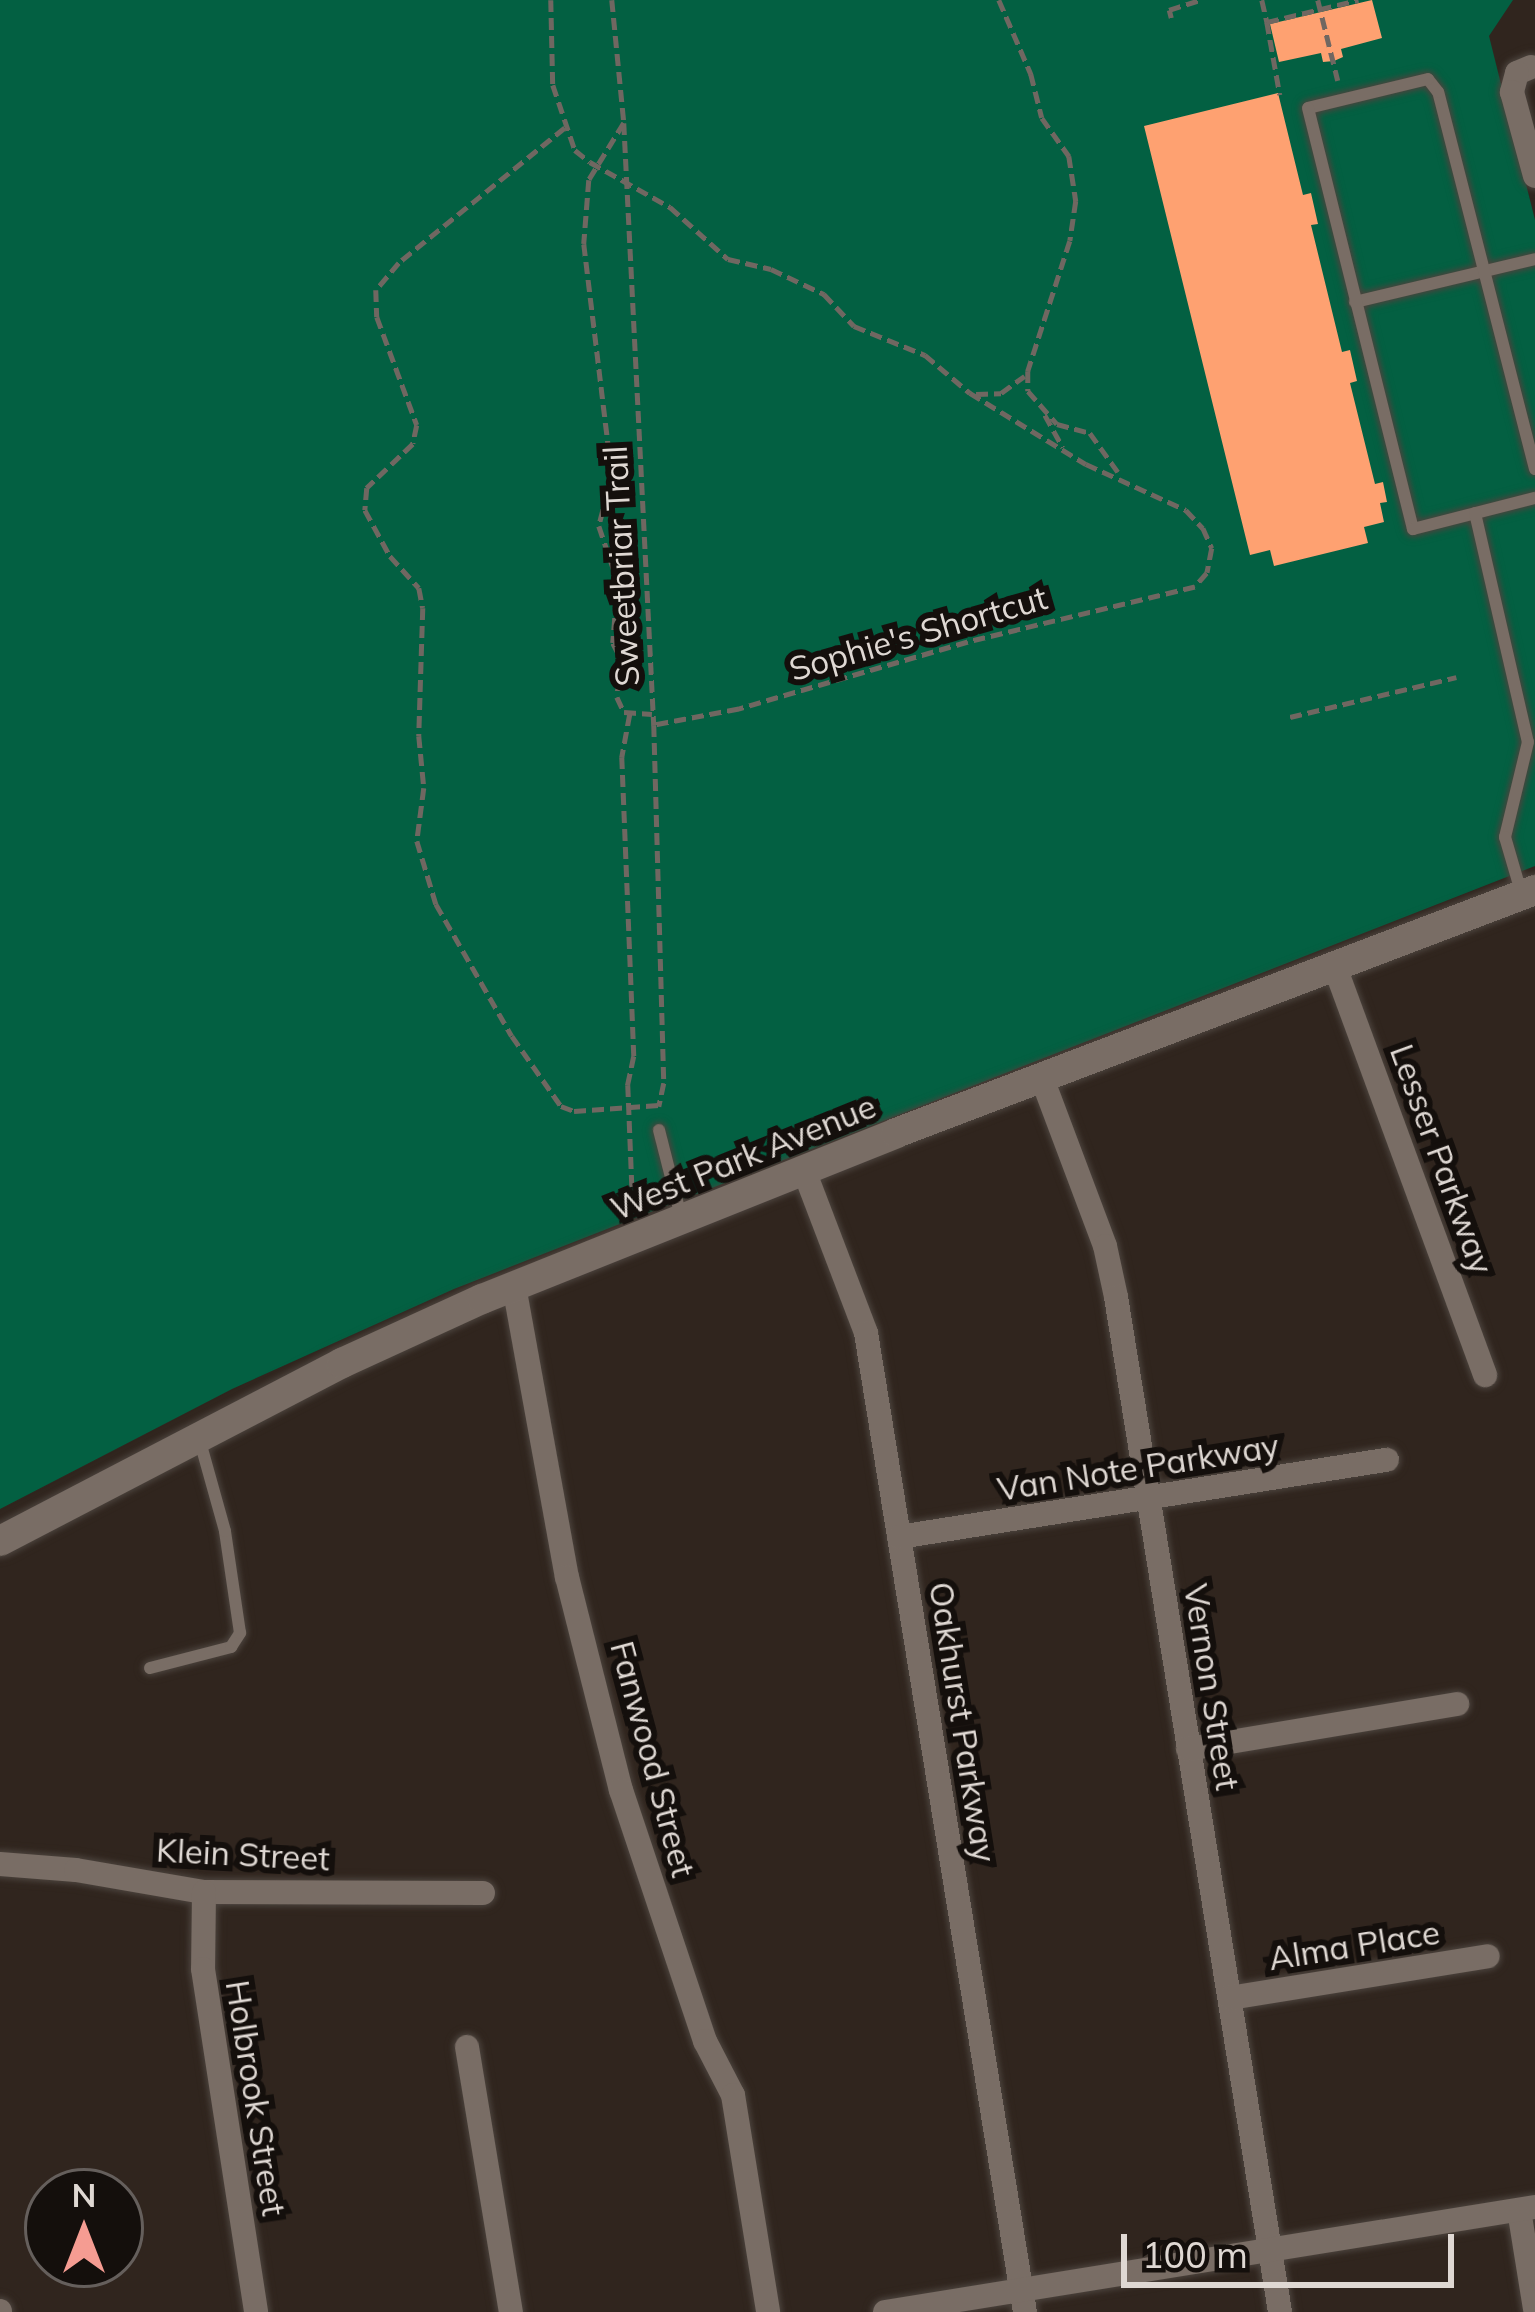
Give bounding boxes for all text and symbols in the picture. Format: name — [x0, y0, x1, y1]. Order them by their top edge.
street label: Sweetbriar Trail — [595, 445, 647, 687]
street label: Sophie's Shortcut — [784, 577, 1052, 689]
street label: Lesser Parkway — [1382, 1039, 1502, 1279]
street label: West Park Avenue — [605, 1086, 881, 1228]
street label: Van Note Parkway — [994, 1425, 1282, 1509]
street label: Oakhurst Parkway — [921, 1579, 1005, 1865]
street label: Vernon Street — [1176, 1581, 1248, 1793]
street label: Fanwood Street — [602, 1637, 704, 1881]
street label: Klein Street — [155, 1830, 331, 1878]
street label: Alma Place — [1266, 1912, 1442, 1978]
street label: Holbrook Street — [218, 1977, 294, 2219]
north arrow — [24, 2168, 144, 2288]
text: N — [72, 2174, 96, 2215]
scale bar — [1127, 2210, 1460, 2284]
text: 100 m — [1142, 2232, 1248, 2277]

